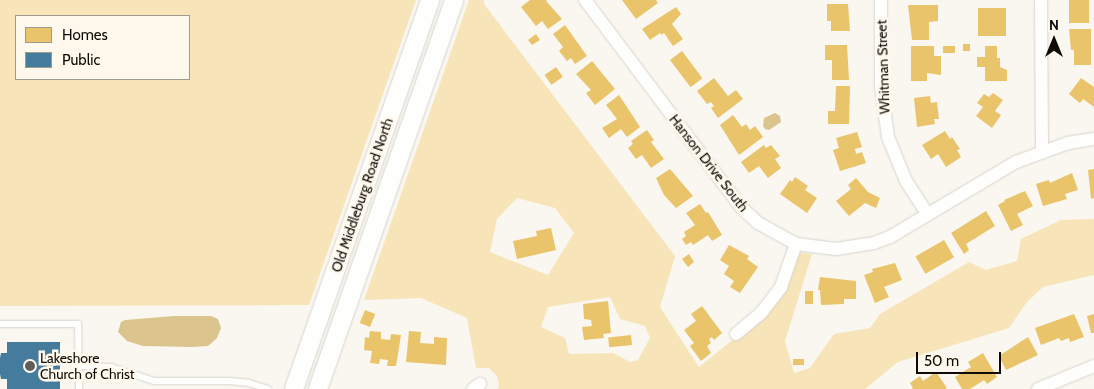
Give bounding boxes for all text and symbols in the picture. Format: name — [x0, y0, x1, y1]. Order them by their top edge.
legend — [15, 15, 190, 80]
north arrow — [1029, 15, 1079, 65]
text: N — [1049, 16, 1059, 34]
street label: Whitman Street — [873, 19, 893, 115]
text: Homes — [62, 26, 108, 44]
text: Public — [62, 51, 100, 69]
street label: Hanson Drive South — [666, 111, 752, 215]
street label: Old Middleburg Road North — [328, 116, 396, 274]
scale bar — [919, 342, 1004, 374]
place label: Lakeshore Church of Christ — [40, 350, 134, 382]
text: 50 m — [924, 352, 959, 370]
marker: Lakeshore Church of Christ — [24, 360, 36, 372]

